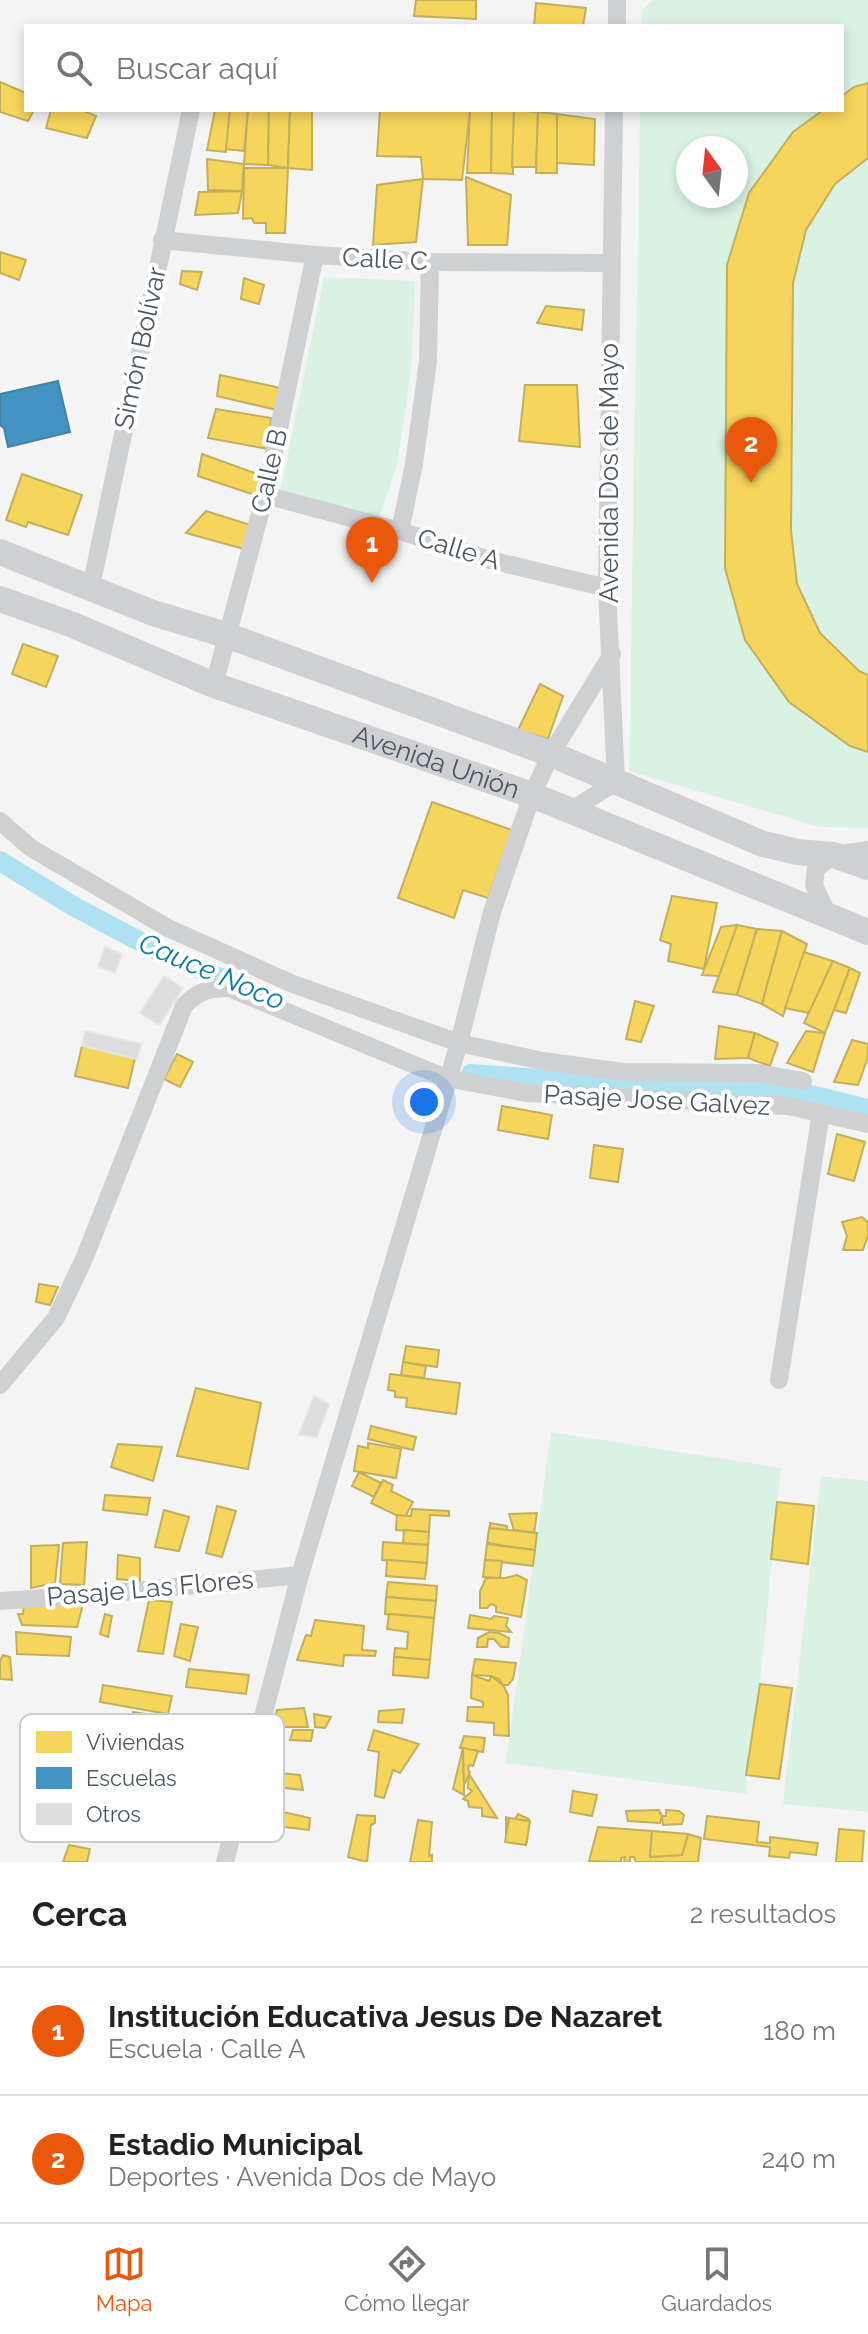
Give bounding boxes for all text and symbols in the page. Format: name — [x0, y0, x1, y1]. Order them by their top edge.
search box — [24, 24, 844, 112]
icon: search — [52, 46, 96, 90]
text: Buscar aquí — [116, 51, 278, 86]
north arrow — [676, 136, 748, 208]
street label: Calle C — [341, 242, 429, 276]
street label: Simón Bolívar — [108, 264, 172, 432]
street label: Avenida Dos de Mayo — [594, 343, 624, 603]
pin: 2 — [725, 417, 777, 483]
street label: Calle B — [245, 426, 293, 516]
pin: 1 — [346, 517, 398, 583]
street label: Calle A — [414, 522, 504, 576]
street label: Avenida Unión — [349, 719, 524, 805]
water label: Cauce Noco — [134, 926, 290, 1017]
street label: Pasaje Jose Galvez — [543, 1079, 771, 1121]
your location — [404, 1082, 444, 1122]
street label: Pasaje Las Flores — [45, 1564, 255, 1612]
legend — [20, 1714, 284, 1842]
text: Viviendas — [86, 1729, 184, 1755]
text: Escuelas — [86, 1765, 177, 1791]
text: Otros — [86, 1801, 141, 1827]
text: Cerca — [32, 1894, 127, 1934]
text: 2 resultados — [690, 1899, 836, 1929]
text: Institución Educativa Jesus De Nazaret — [108, 1999, 662, 2034]
text: 1 — [52, 2016, 64, 2046]
text: 180 m — [763, 2016, 836, 2046]
text: Escuela · Calle A — [108, 2034, 306, 2064]
text: Estadio Municipal — [108, 2127, 362, 2162]
text: 2 — [51, 2144, 65, 2174]
text: 240 m — [762, 2144, 836, 2174]
text: Deportes · Avenida Dos de Mayo — [108, 2162, 496, 2192]
tab: Mapa — [96, 2242, 153, 2316]
tab: Cómo llegar — [344, 2242, 469, 2316]
tab: Guardados — [661, 2242, 772, 2316]

